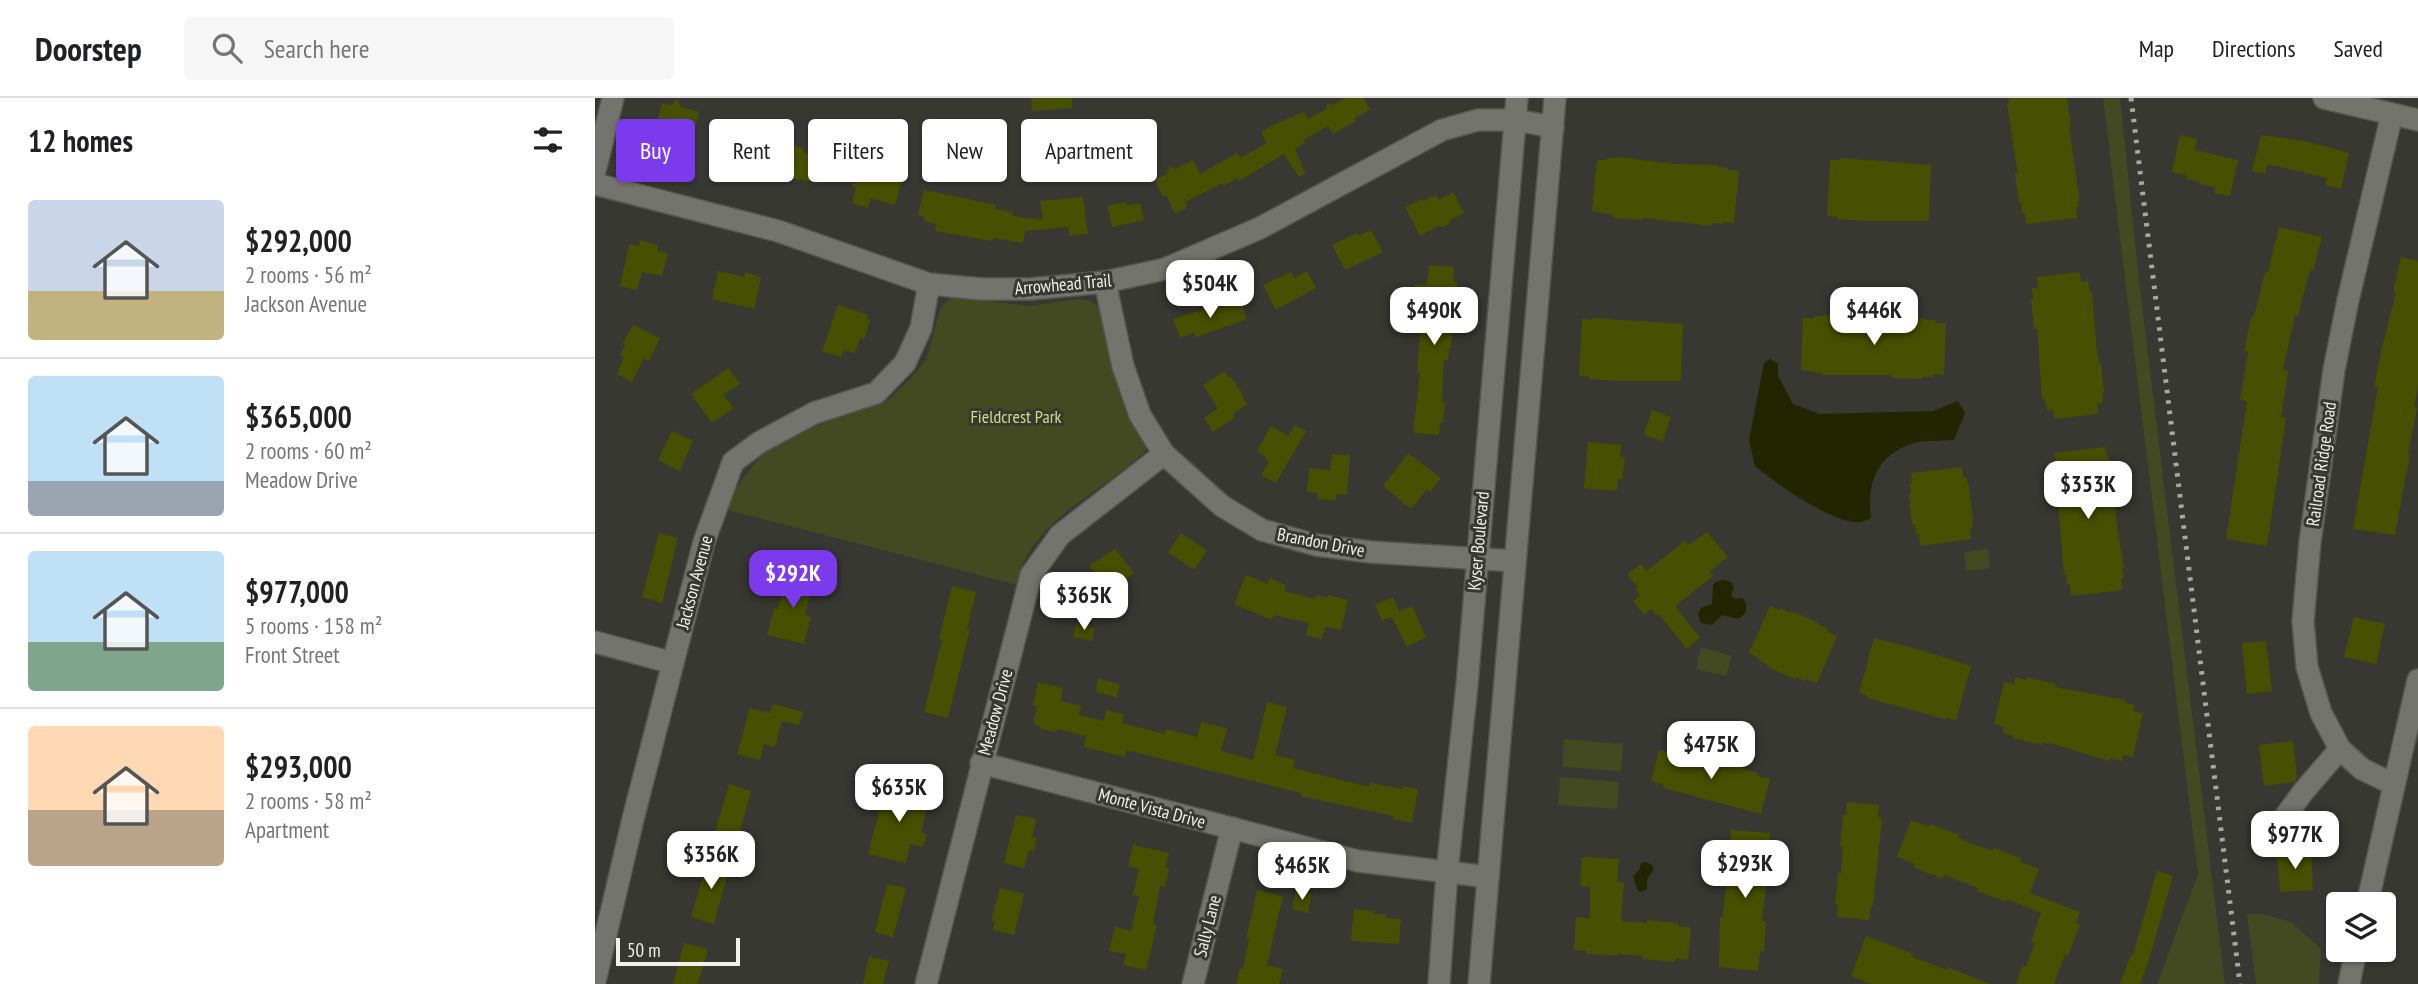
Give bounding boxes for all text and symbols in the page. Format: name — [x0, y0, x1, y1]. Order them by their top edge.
search box — [184, 17, 674, 80]
text: Doorstep — [35, 27, 142, 70]
icon: search — [208, 29, 246, 67]
text: Search here — [264, 32, 369, 65]
text: Map — [2139, 33, 2174, 64]
text: Directions — [2212, 33, 2296, 64]
text: Saved — [2334, 33, 2383, 64]
chip: Buy — [616, 119, 695, 182]
chip: Rent — [709, 119, 794, 182]
chip: Filters — [808, 119, 908, 182]
chip: New — [922, 119, 1007, 182]
chip: Apartment — [1021, 119, 1157, 182]
text: 12 homes — [28, 121, 133, 160]
icon: filters — [529, 121, 567, 159]
text: $292,000 — [245, 221, 352, 260]
icon: home — [84, 228, 168, 312]
text: 2 rooms · 56 m² — [245, 260, 372, 289]
pin: $504K — [1161, 260, 1259, 320]
street label: Arrowhead Trail — [1014, 268, 1113, 300]
text: $504K — [1182, 268, 1238, 297]
pin: $490K — [1385, 288, 1483, 347]
pin: $446K — [1825, 288, 1923, 347]
text: Jackson Avenue — [245, 289, 367, 318]
text: $490K — [1406, 295, 1462, 324]
text: $446K — [1846, 295, 1902, 324]
text: $365,000 — [245, 397, 352, 436]
street label: Railroad Ridge Road — [2301, 400, 2341, 528]
icon: home — [84, 404, 168, 488]
park label: Fieldcrest Park — [970, 405, 1062, 428]
text: 2 rooms · 60 m² — [245, 436, 372, 465]
pin: $353K — [2039, 462, 2137, 521]
text: Meadow Drive — [245, 465, 358, 494]
text: $353K — [2060, 469, 2116, 498]
street label: Kyser Boulevard — [1462, 490, 1494, 592]
street label: Brandon Drive — [1275, 522, 1367, 562]
street label: Jackson Avenue — [670, 533, 717, 632]
pin: $292K — [744, 550, 842, 610]
text: $292K — [765, 558, 821, 587]
text: $977,000 — [245, 572, 349, 611]
pin: $365K — [1035, 573, 1133, 632]
icon: home — [84, 579, 168, 663]
text: $365K — [1056, 580, 1112, 609]
text: 5 rooms · 158 m² — [245, 611, 382, 640]
text: Front Street — [245, 640, 340, 669]
street label: Meadow Drive — [972, 666, 1018, 758]
pin: $475K — [1662, 722, 1760, 781]
text: $475K — [1683, 729, 1739, 758]
text: $293,000 — [245, 747, 352, 786]
icon: home — [84, 754, 168, 838]
pin: $635K — [850, 764, 948, 824]
text: $635K — [871, 772, 927, 801]
street label: Monte Vista Drive — [1096, 783, 1208, 833]
text: 2 rooms · 58 m² — [245, 786, 372, 815]
pin: $977K — [2246, 812, 2344, 871]
text: Apartment — [245, 815, 329, 844]
text: $977K — [2267, 819, 2323, 848]
pin: $356K — [662, 832, 760, 891]
text: $356K — [683, 839, 739, 868]
pin: $293K — [1696, 840, 1794, 900]
pin: $465K — [1253, 842, 1351, 902]
text: $293K — [1717, 848, 1773, 877]
text: $465K — [1274, 850, 1330, 879]
map controls — [2326, 892, 2396, 962]
button: layers — [2326, 892, 2396, 962]
street label: Sally Lane — [1188, 893, 1226, 959]
scale bar — [616, 935, 740, 967]
text: 50 m — [627, 938, 661, 962]

